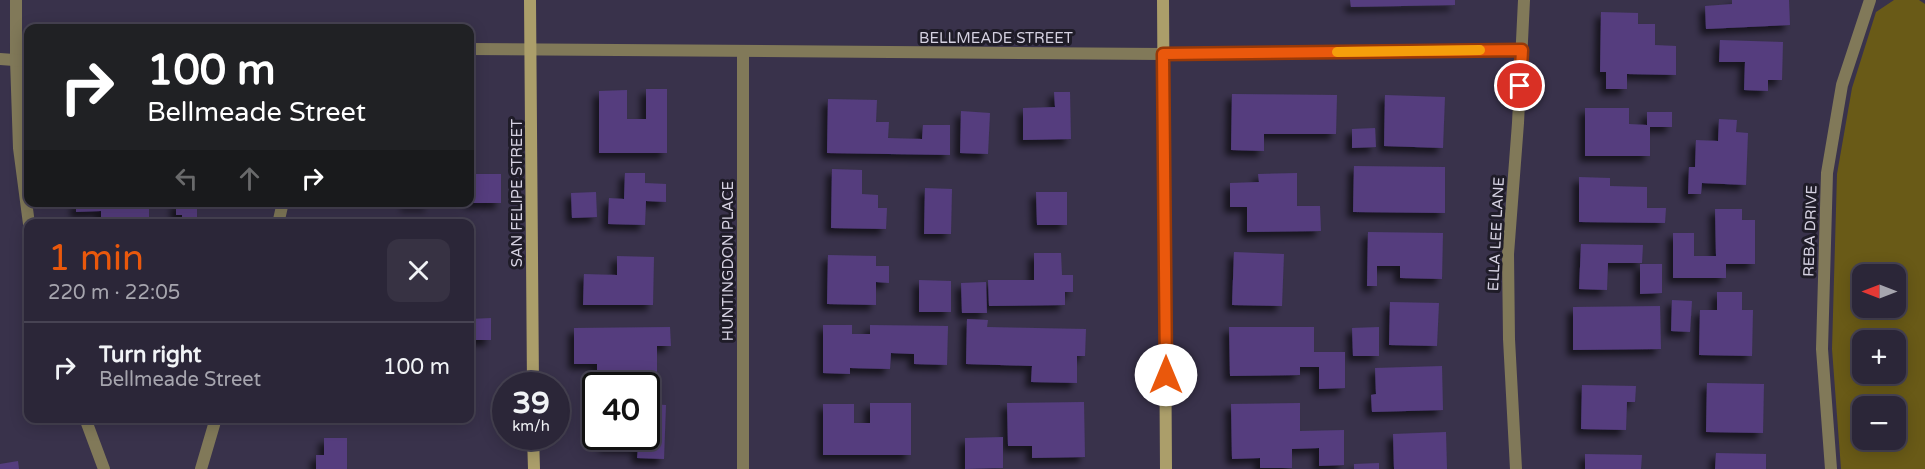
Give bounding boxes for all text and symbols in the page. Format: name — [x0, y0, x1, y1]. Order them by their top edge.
street label: BELLMEADE STREET — [919, 29, 1073, 47]
text: 100 m — [147, 45, 276, 96]
icon: right — [48, 48, 126, 126]
pin — [1494, 60, 1545, 111]
icon: arrive — [1503, 69, 1536, 102]
text: Bellmeade Street — [147, 96, 366, 129]
street label: SAN FELIPE STREET — [508, 119, 526, 267]
icon: left — [170, 162, 203, 195]
icon: ahead — [233, 162, 266, 195]
icon: right — [296, 162, 329, 195]
street label: ELLA LEE LANE — [1484, 176, 1508, 292]
street label: HUNTINGDON PLACE — [719, 181, 737, 341]
street label: REBA DRIVE — [1799, 185, 1821, 277]
text: 1 min — [48, 237, 144, 280]
button: close — [387, 239, 450, 302]
north arrow — [1852, 264, 1906, 318]
map controls — [1852, 264, 1906, 450]
text: 220 m · 22:05 — [48, 281, 180, 305]
button: + — [1852, 330, 1906, 384]
text: Turn right — [99, 342, 201, 368]
position arrow — [1134, 343, 1198, 407]
icon: right — [48, 351, 81, 384]
text: 100 m — [383, 354, 450, 380]
text: Bellmeade Street — [99, 368, 261, 392]
speed limit sign: 40 — [582, 372, 660, 450]
text: 39 — [512, 385, 550, 422]
button: − — [1852, 396, 1906, 450]
text: km/h — [512, 417, 550, 435]

